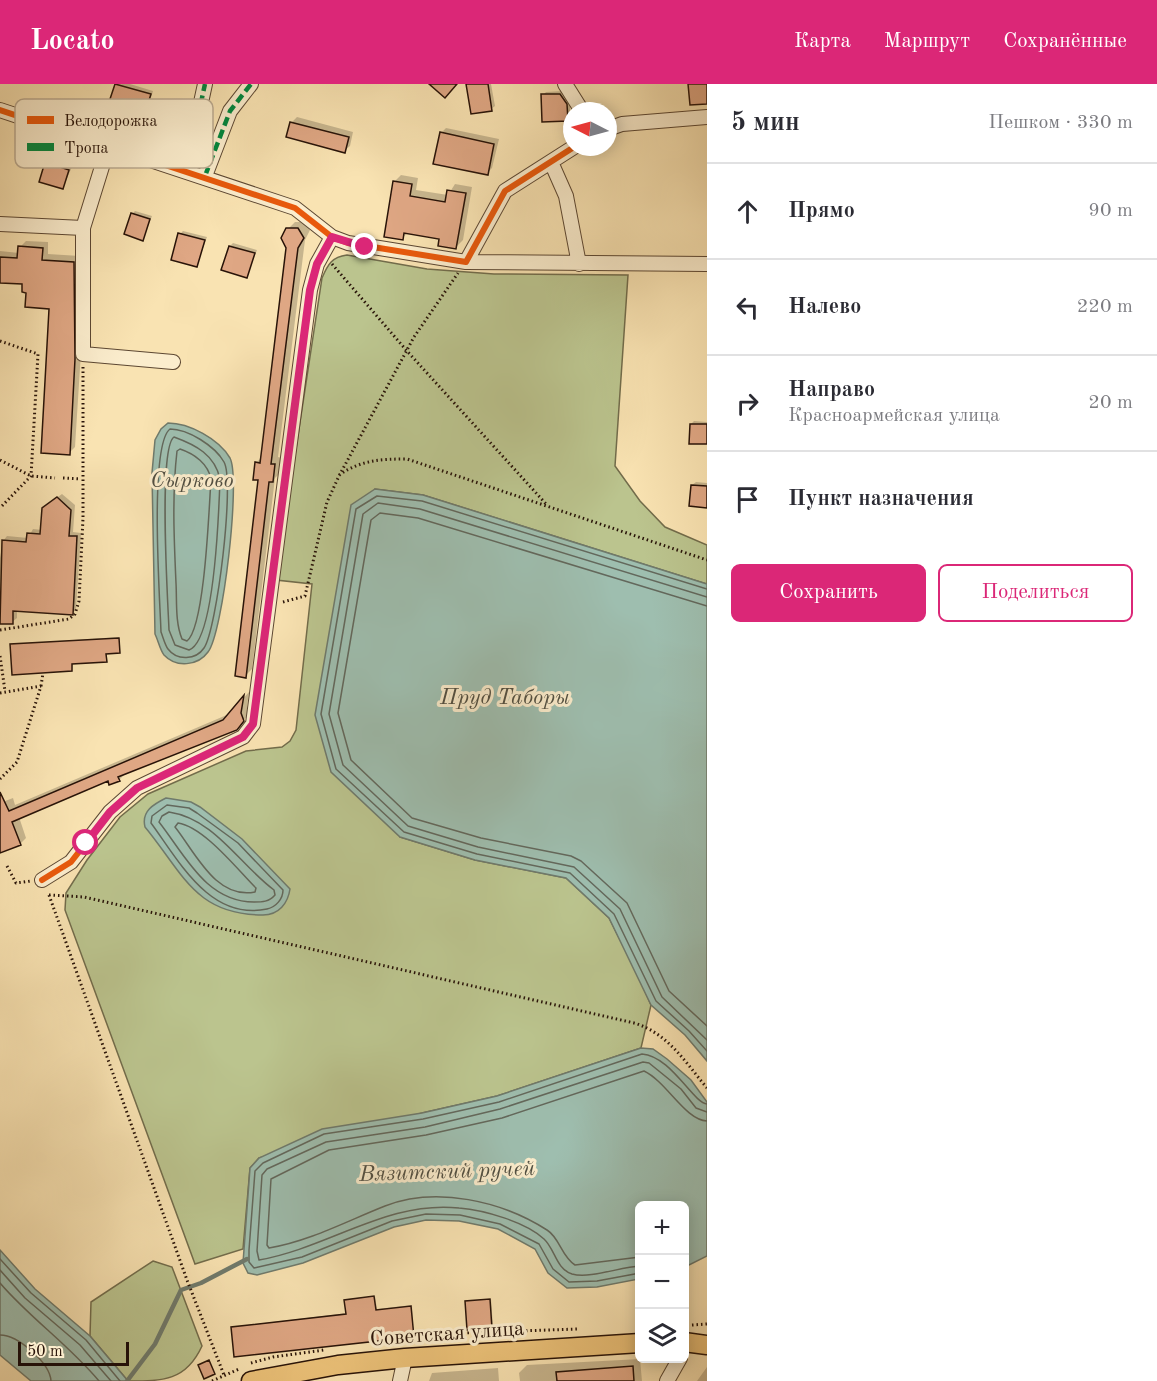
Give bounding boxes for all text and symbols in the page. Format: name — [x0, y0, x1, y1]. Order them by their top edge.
text: Locato — [30, 28, 115, 56]
text: Карта — [794, 31, 851, 52]
text: Маршрут — [884, 31, 970, 52]
text: Сохранённые — [1003, 31, 1127, 52]
legend — [15, 99, 213, 168]
north arrow — [563, 102, 617, 156]
text: 5 мин — [731, 110, 800, 136]
text: Пешком · 330 m — [988, 113, 1133, 133]
text: Велодорожка — [64, 114, 157, 130]
text: Тропа — [64, 141, 108, 157]
icon: ahead — [731, 195, 764, 228]
text: Прямо — [788, 200, 855, 222]
text: 90 m — [1088, 201, 1133, 221]
route end — [351, 233, 377, 259]
icon: left — [731, 291, 764, 324]
text: Налево — [788, 296, 861, 318]
text: 220 m — [1077, 297, 1133, 317]
text: Направо — [788, 379, 875, 401]
icon: right — [731, 387, 764, 420]
text: 20 m — [1088, 393, 1133, 413]
text: Красноармейская улица — [788, 406, 1000, 426]
water label: Сырково — [150, 470, 234, 492]
icon: arrive — [731, 483, 764, 516]
text: Пункт назначения — [788, 488, 974, 510]
button: Сохранить — [731, 564, 926, 622]
button: Поделиться — [938, 564, 1133, 622]
water label: Пруд Таборы — [439, 687, 570, 709]
route start — [72, 829, 98, 855]
water label: Вязитский ручей — [358, 1158, 536, 1186]
map controls — [635, 1201, 689, 1363]
button: + — [635, 1201, 689, 1255]
button: − — [635, 1255, 689, 1309]
button: layers — [635, 1309, 689, 1363]
street label: Советская улица — [369, 1319, 525, 1350]
scale bar — [18, 1339, 129, 1366]
text: 50 m — [27, 1344, 63, 1360]

